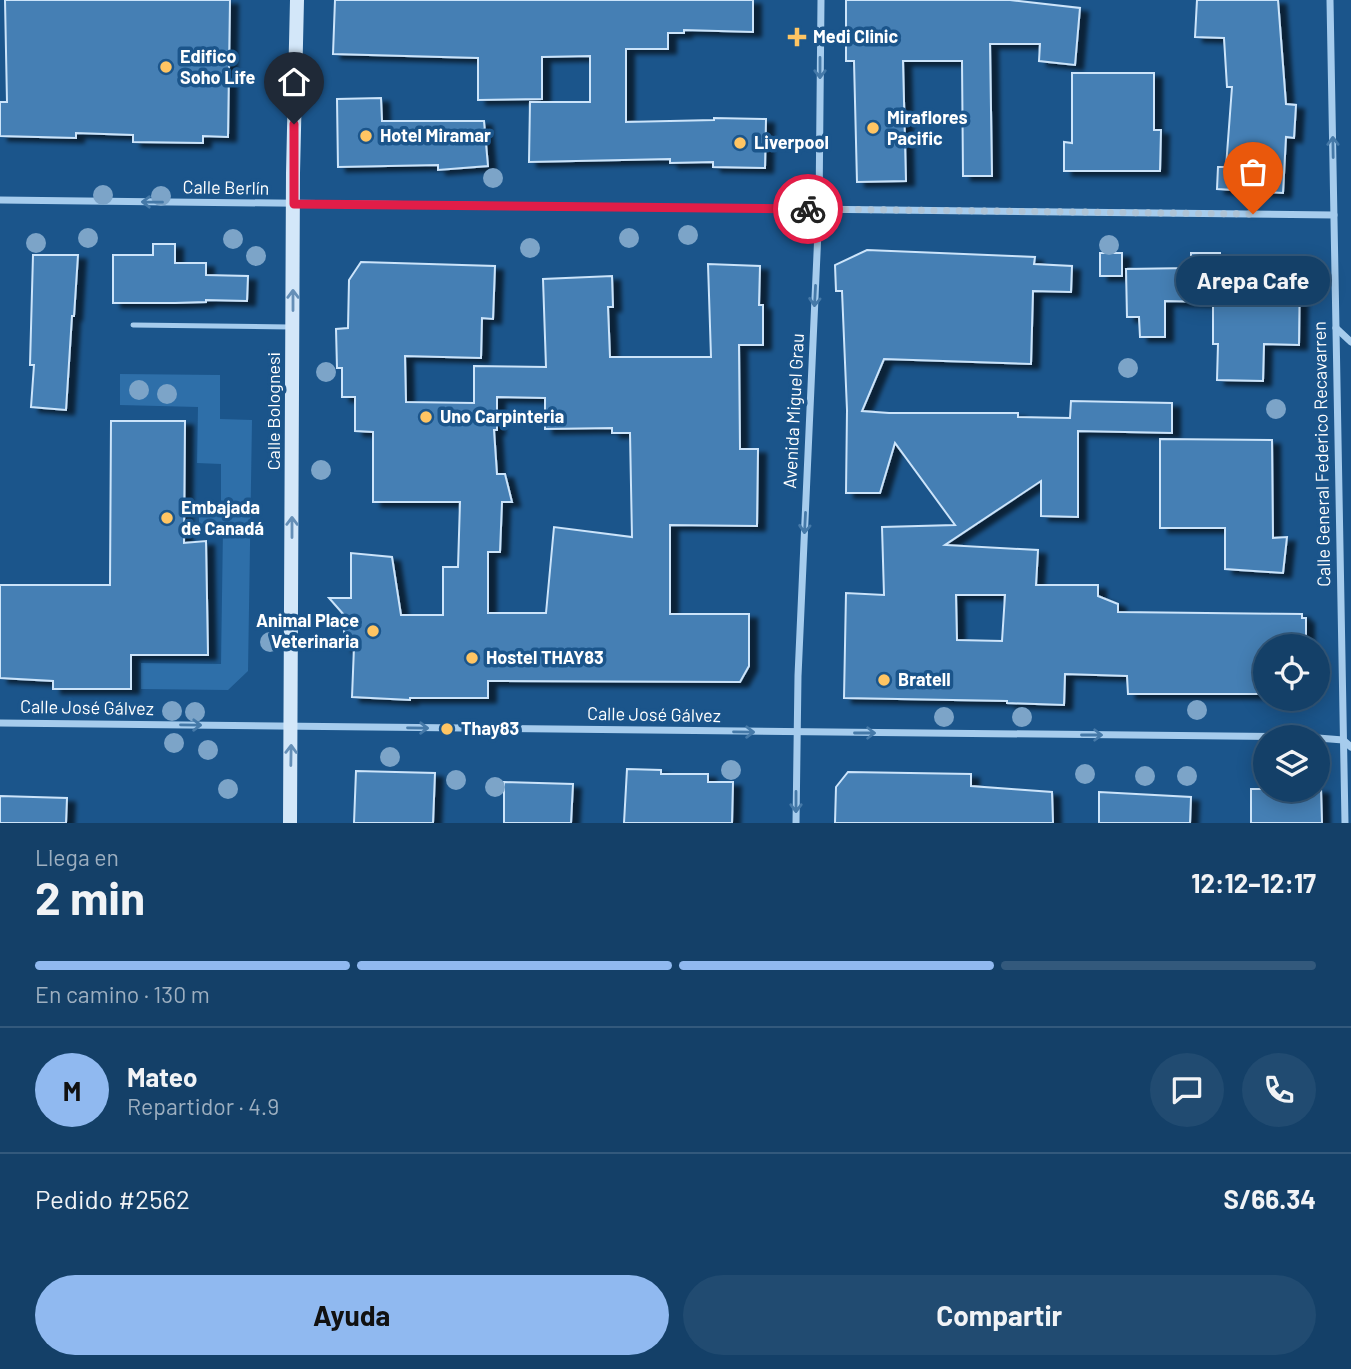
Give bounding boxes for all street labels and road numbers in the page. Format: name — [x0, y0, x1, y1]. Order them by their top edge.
street label: Calle Berlín — [183, 175, 269, 199]
street label: Calle General Federico Recavarren — [1308, 321, 1334, 587]
street label: Avenida Miguel Grau — [778, 333, 808, 489]
street label: Calle Bolognesi — [262, 352, 284, 470]
street label: Calle José Gálvez — [20, 695, 154, 719]
street label: Calle José Gálvez — [587, 702, 721, 726]

